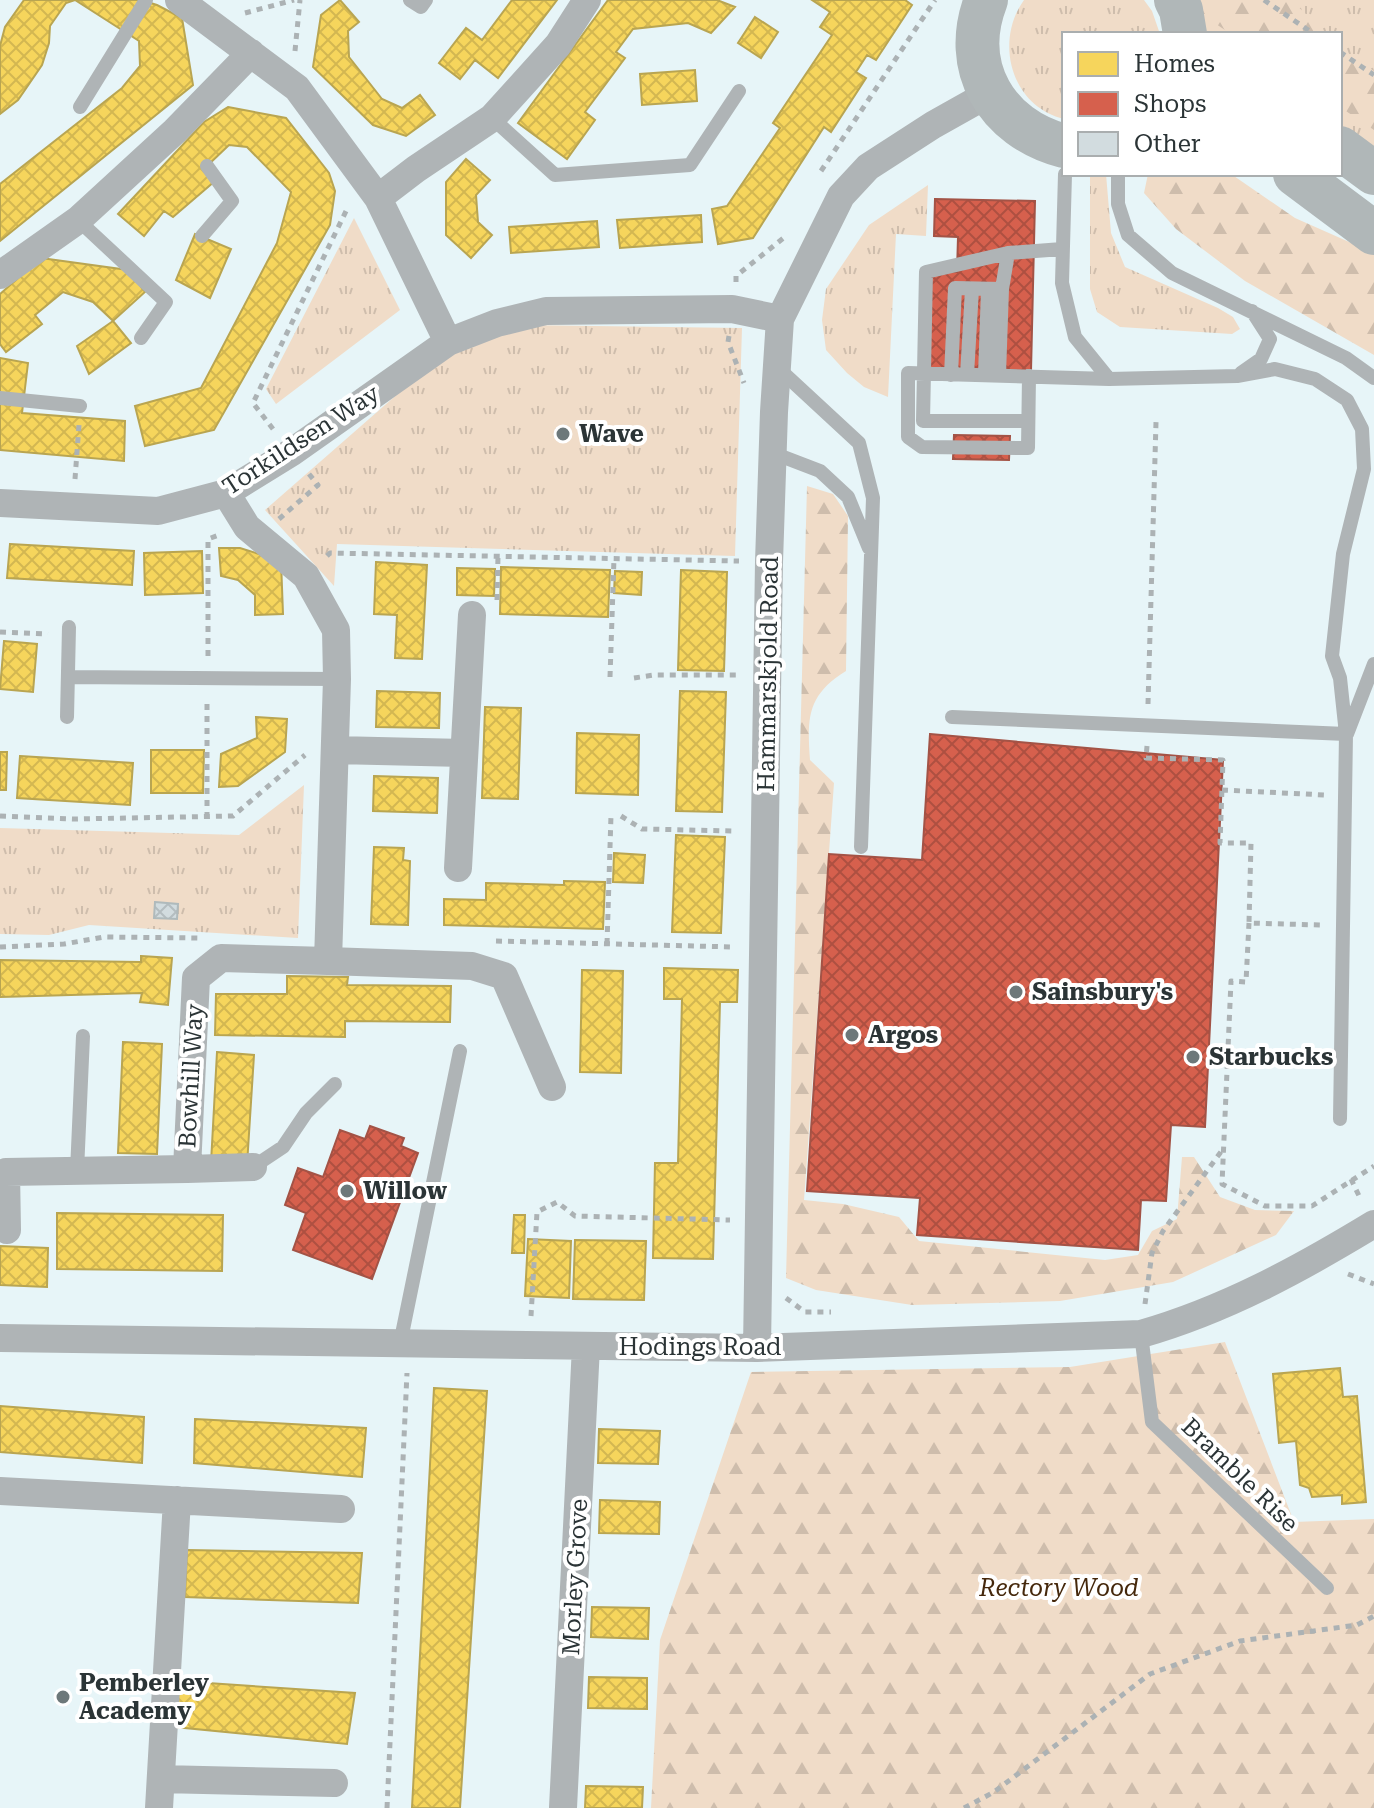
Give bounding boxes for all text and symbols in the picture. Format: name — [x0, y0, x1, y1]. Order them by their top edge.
legend — [1062, 32, 1342, 176]
text: Homes — [1134, 50, 1215, 78]
text: Shops — [1134, 90, 1206, 118]
text: Other — [1134, 130, 1201, 158]
street label: Torkildsen Way — [218, 379, 385, 501]
place label: Wave — [579, 420, 644, 448]
marker: Wave — [554, 425, 572, 443]
street label: Hammarskjold Road — [752, 556, 784, 792]
place label: Sainsbury's — [1032, 978, 1173, 1006]
marker: Sainsbury's — [1007, 983, 1025, 1001]
street label: Bowhill Way — [173, 1002, 209, 1149]
place label: Argos — [868, 1021, 938, 1049]
marker: Argos — [843, 1026, 861, 1044]
place label: Starbucks — [1209, 1043, 1334, 1071]
marker: Starbucks — [1184, 1048, 1202, 1066]
place label: Willow — [363, 1177, 448, 1205]
marker: Willow — [338, 1182, 356, 1200]
street label: Hodings Road — [619, 1333, 781, 1361]
street label: Bramble Rise — [1176, 1412, 1304, 1538]
street label: Morley Grove — [557, 1498, 593, 1656]
park label: Rectory Wood — [978, 1574, 1139, 1602]
place label: Pemberley Academy — [79, 1669, 210, 1725]
marker: Pemberley Academy — [54, 1688, 72, 1706]

